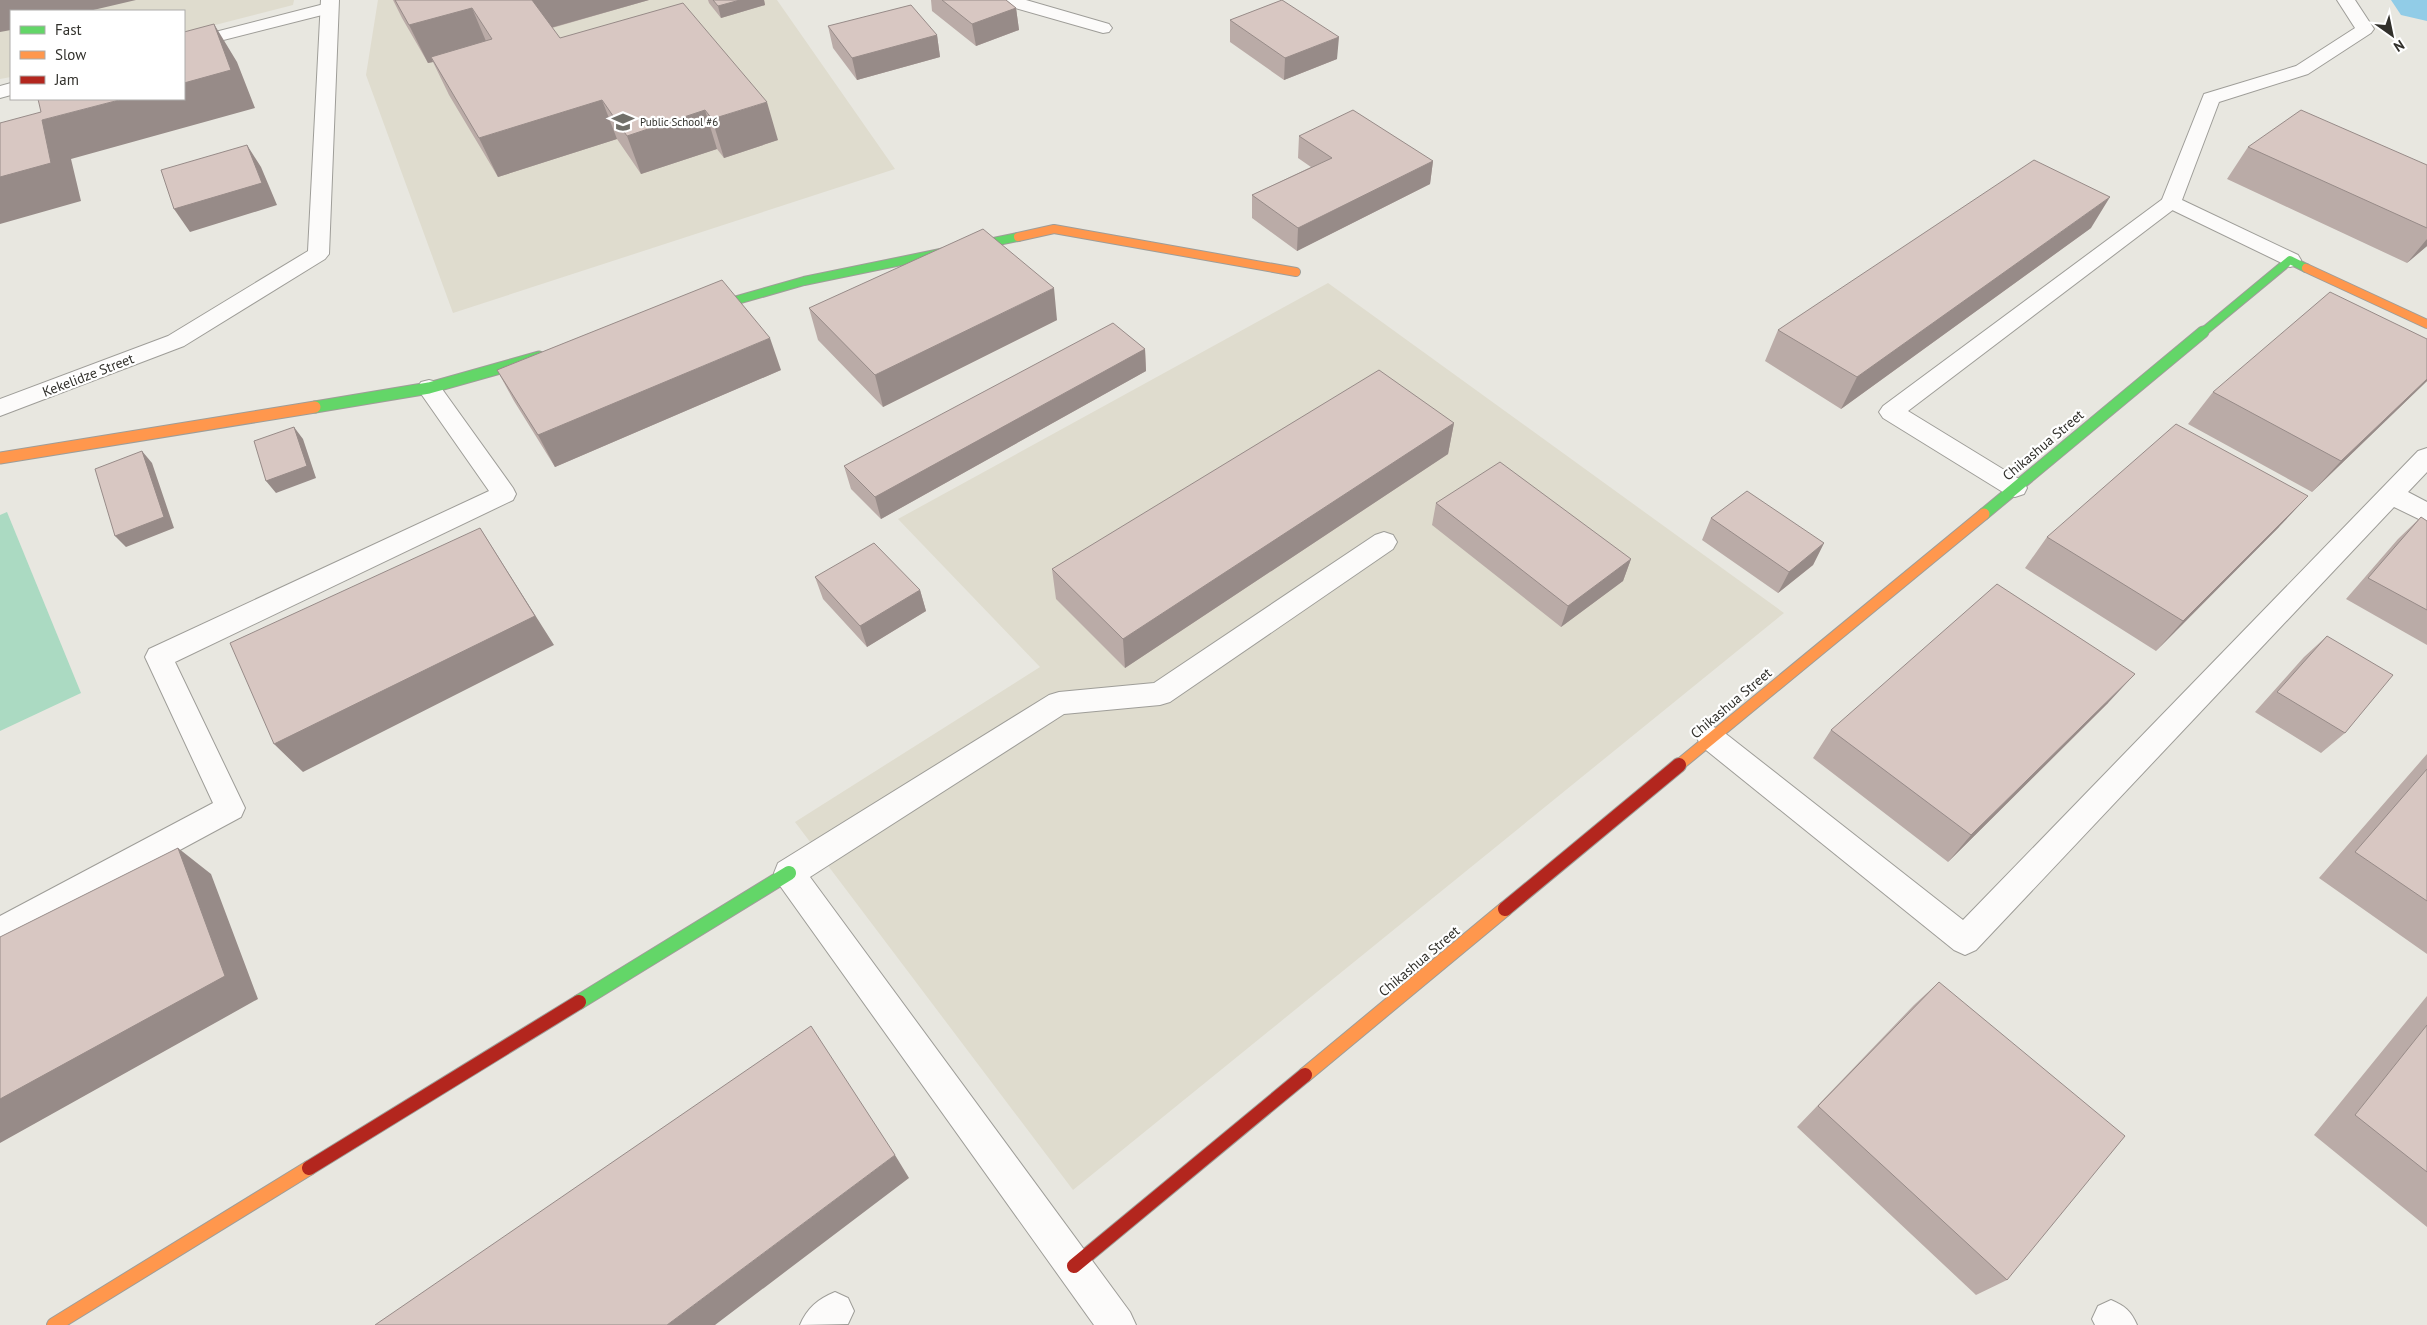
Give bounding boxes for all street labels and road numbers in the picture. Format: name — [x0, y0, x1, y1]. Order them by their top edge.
street label: Kekelidze Street — [40, 349, 137, 401]
street label: Chikashua Street — [1999, 406, 2088, 484]
street label: Chikashua Street — [1687, 664, 1776, 742]
street label: Chikashua Street — [1375, 922, 1464, 1000]

